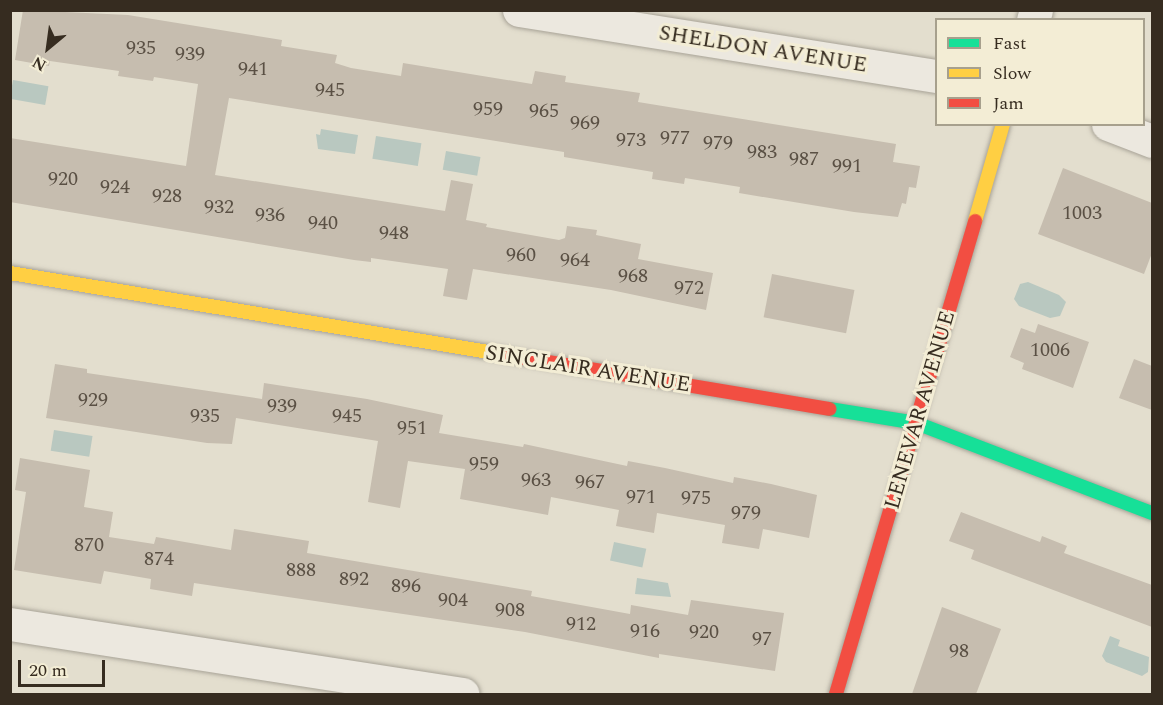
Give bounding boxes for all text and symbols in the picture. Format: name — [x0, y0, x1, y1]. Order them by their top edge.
north arrow — [18, 18, 78, 78]
legend — [935, 18, 1145, 126]
street label: SHELDON AVENUE — [657, 20, 869, 78]
text: Fast — [993, 30, 1026, 57]
house number: 935 — [126, 36, 156, 60]
house number: 939 — [175, 42, 205, 66]
text: N — [28, 50, 51, 77]
house number: 941 — [238, 57, 268, 81]
text: Slow — [993, 60, 1031, 87]
house number: 945 — [315, 78, 345, 102]
text: Jam — [993, 90, 1024, 117]
house number: 959 — [473, 97, 503, 121]
house number: 965 — [529, 99, 559, 123]
house number: 969 — [570, 111, 600, 135]
house number: 977 — [660, 126, 690, 150]
house number: 973 — [616, 128, 646, 152]
house number: 979 — [703, 131, 733, 155]
house number: 983 — [747, 140, 777, 164]
house number: 987 — [789, 147, 819, 171]
house number: 991 — [832, 154, 862, 178]
house number: 920 — [48, 167, 78, 191]
house number: 924 — [100, 175, 130, 199]
house number: 928 — [152, 184, 182, 208]
house number: 932 — [204, 195, 234, 219]
house number: 1003 — [1062, 201, 1102, 225]
house number: 936 — [255, 203, 285, 227]
house number: 940 — [308, 211, 338, 235]
house number: 948 — [379, 221, 409, 245]
house number: 960 — [506, 243, 536, 267]
house number: 964 — [560, 248, 590, 272]
house number: 968 — [618, 264, 648, 288]
house number: 972 — [674, 276, 704, 300]
street label: LENEVAR AVENUE — [879, 308, 961, 512]
house number: 1006 — [1030, 338, 1070, 362]
street label: SINCLAIR AVENUE — [484, 340, 692, 398]
house number: 929 — [78, 388, 108, 412]
house number: 939 — [267, 394, 297, 418]
house number: 935 — [190, 404, 220, 428]
house number: 945 — [332, 404, 362, 428]
house number: 951 — [397, 416, 427, 440]
house number: 959 — [469, 452, 499, 476]
house number: 963 — [521, 468, 551, 492]
house number: 967 — [575, 470, 605, 494]
house number: 971 — [626, 485, 656, 509]
house number: 975 — [681, 486, 711, 510]
house number: 979 — [731, 501, 761, 525]
house number: 870 — [74, 533, 104, 557]
house number: 874 — [144, 547, 174, 571]
house number: 888 — [286, 558, 316, 582]
house number: 892 — [339, 567, 369, 591]
house number: 896 — [391, 574, 421, 598]
house number: 904 — [438, 588, 468, 612]
house number: 908 — [495, 598, 525, 622]
house number: 912 — [566, 612, 596, 636]
house number: 916 — [630, 619, 660, 643]
house number: 920 — [689, 620, 719, 644]
house number: 97 — [752, 627, 772, 651]
house number: 98 — [949, 639, 969, 663]
scale bar — [21, 648, 108, 686]
text: 20 m — [29, 657, 67, 684]

